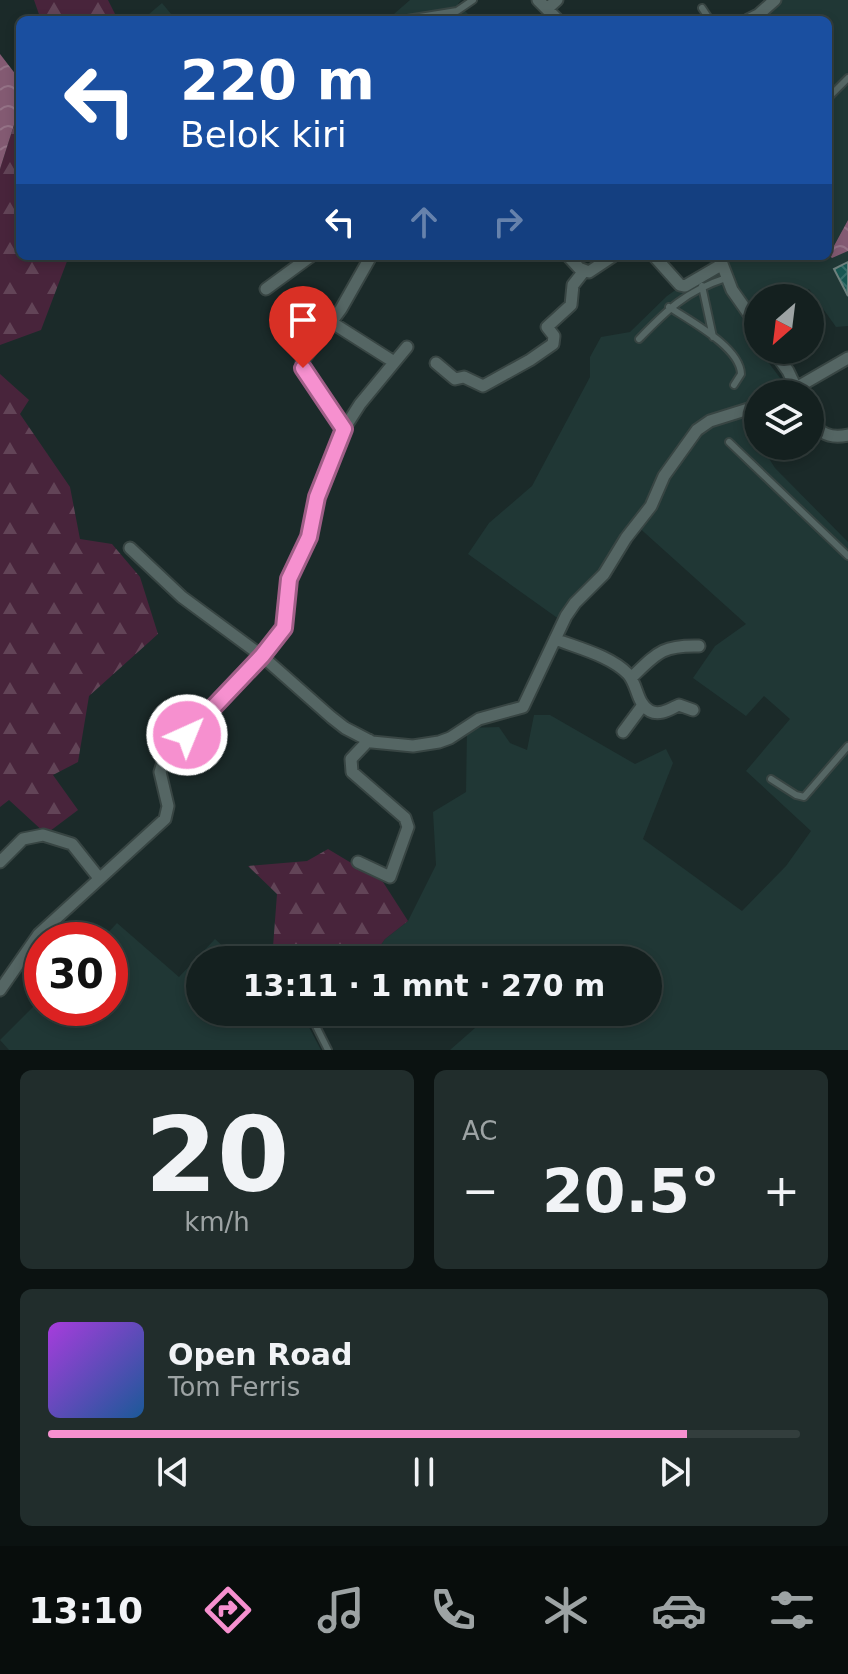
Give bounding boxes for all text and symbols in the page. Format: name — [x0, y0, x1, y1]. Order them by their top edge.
text: 220 m — [180, 47, 375, 112]
icon: left — [48, 48, 152, 152]
text: Belok kiri — [180, 114, 347, 155]
icon: left — [318, 200, 362, 244]
icon: ahead — [402, 200, 446, 244]
icon: right — [486, 200, 530, 244]
north arrow — [744, 284, 824, 364]
map controls — [744, 284, 824, 460]
pin — [269, 286, 337, 368]
icon: arrive — [281, 298, 325, 342]
button: layers — [744, 380, 824, 460]
position arrow — [145, 693, 229, 777]
speed limit sign: 30 — [24, 922, 128, 1026]
text: 13:11 · 1 mnt · 270 m — [243, 968, 605, 1003]
text: 20 — [145, 1094, 289, 1216]
text: AC — [462, 1116, 497, 1146]
text: 20.5° — [542, 1156, 720, 1226]
text: − — [462, 1165, 499, 1216]
text: + — [763, 1165, 800, 1216]
text: km/h — [184, 1207, 250, 1237]
text: Open Road — [168, 1337, 353, 1372]
text: Tom Ferris — [168, 1372, 300, 1402]
icon: previous — [151, 1450, 195, 1494]
icon: pause — [402, 1450, 446, 1494]
icon: next — [653, 1450, 697, 1494]
icon: directions — [200, 1582, 256, 1638]
icon: music — [313, 1582, 369, 1638]
icon: phone — [425, 1582, 481, 1638]
icon: climate — [538, 1582, 594, 1638]
icon: car — [651, 1582, 707, 1638]
icon: filters — [764, 1582, 820, 1638]
text: 13:10 — [28, 1590, 143, 1631]

